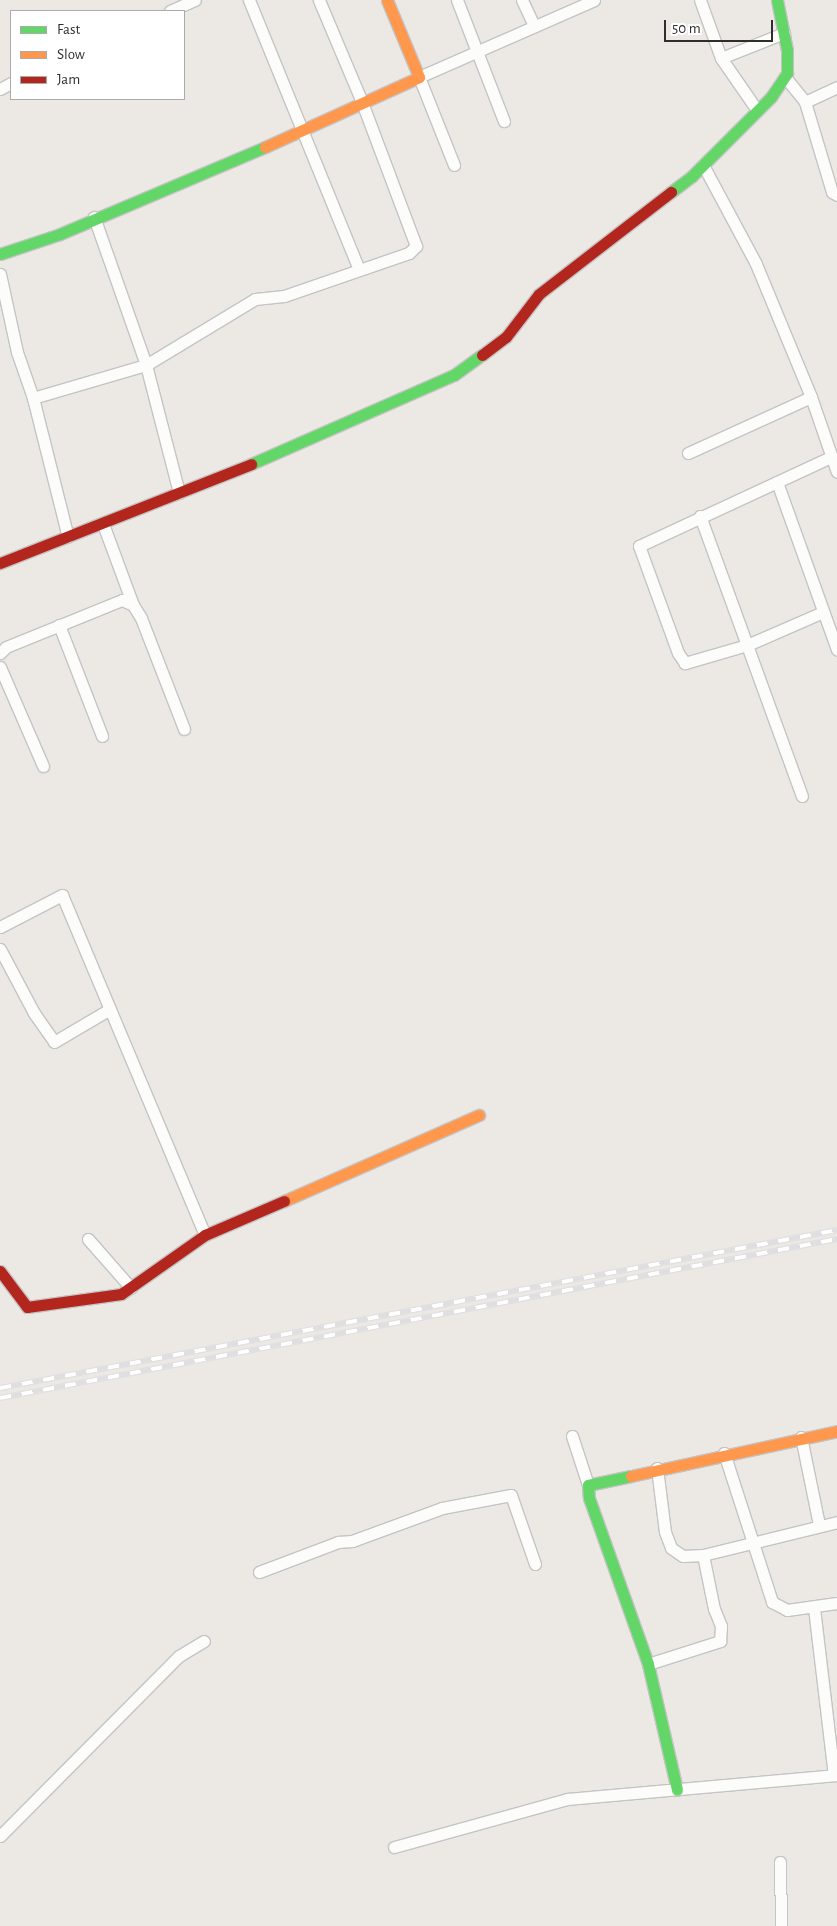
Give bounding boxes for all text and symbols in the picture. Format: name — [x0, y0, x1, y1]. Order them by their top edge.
legend — [10, 10, 185, 100]
scale bar — [667, 10, 776, 42]
text: 50 m — [672, 21, 701, 36]
text: Fast — [57, 22, 80, 37]
text: Slow — [57, 47, 85, 62]
text: Jam — [57, 72, 80, 87]

